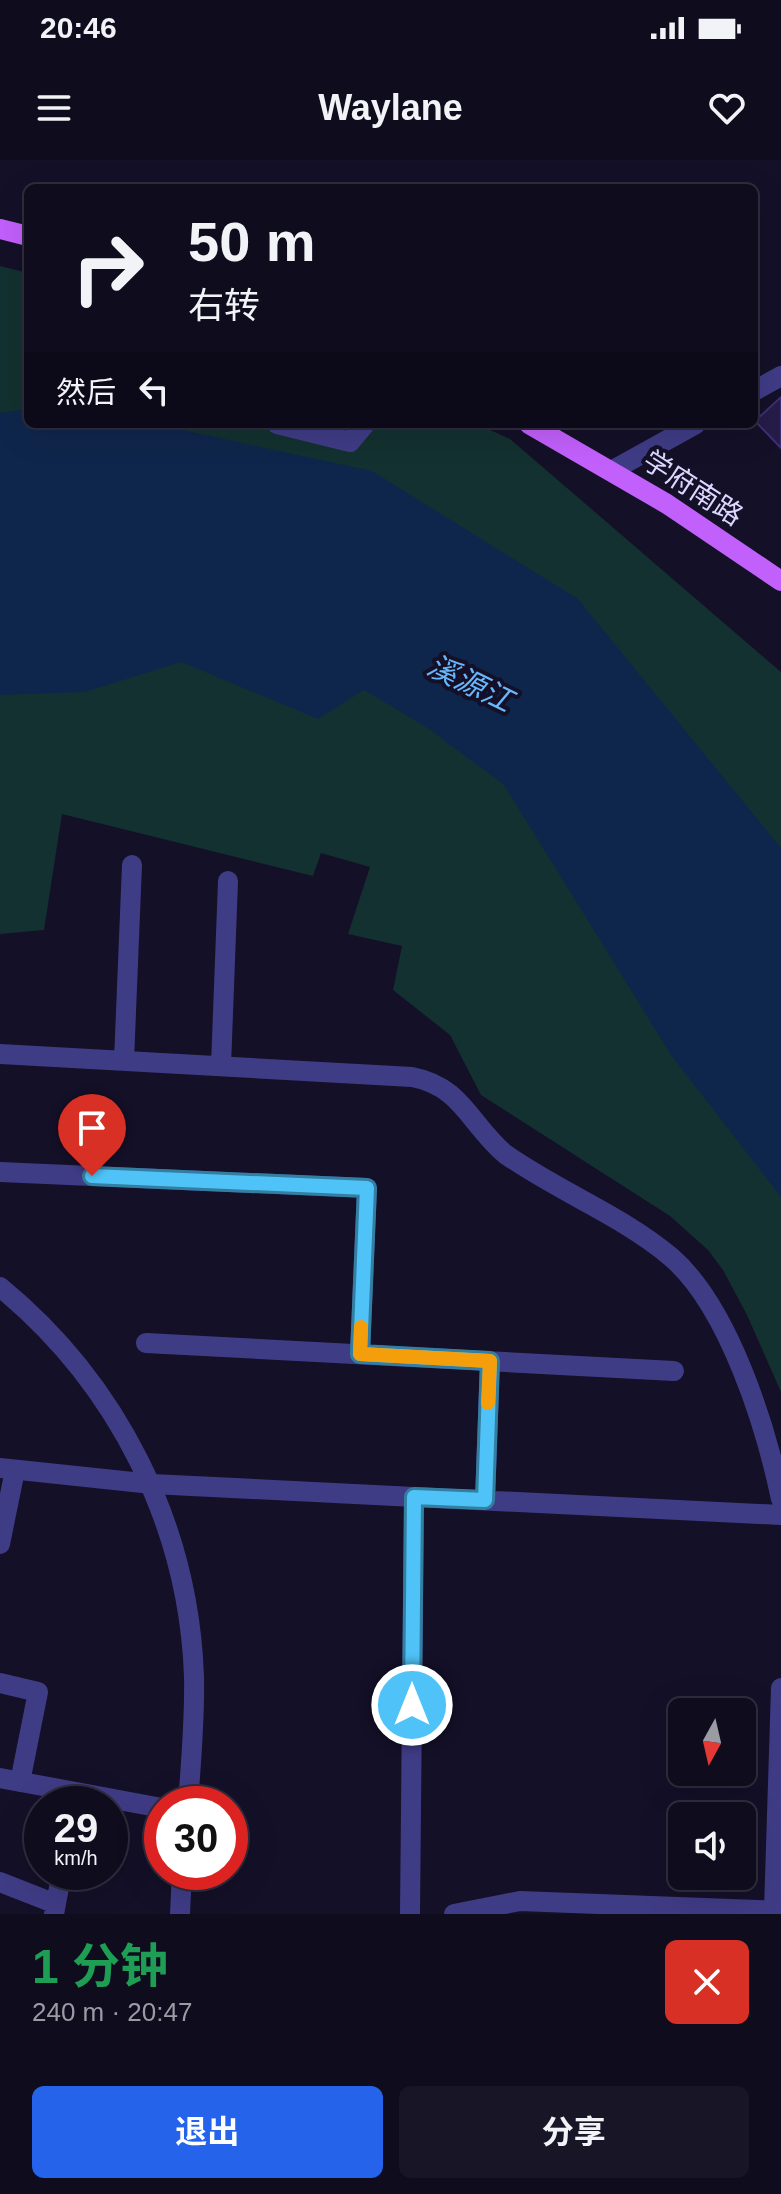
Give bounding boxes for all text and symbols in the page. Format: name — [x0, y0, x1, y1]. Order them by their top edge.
text: 20:46 — [40, 11, 117, 44]
icon: menu — [32, 86, 76, 130]
icon: heart — [705, 86, 749, 130]
text: Waylane — [318, 87, 463, 128]
text: 50 m — [188, 210, 316, 273]
icon: right — [56, 216, 160, 320]
text: 右转 — [188, 285, 260, 326]
icon: left — [132, 368, 176, 412]
text: 然后 — [56, 376, 116, 409]
street label: 学府南路 — [638, 444, 748, 532]
water label: 溪源江 — [422, 648, 520, 719]
pin — [58, 1094, 126, 1176]
icon: arrive — [70, 1106, 114, 1150]
position arrow — [370, 1663, 454, 1747]
north arrow — [668, 1698, 756, 1786]
map controls — [668, 1698, 756, 1890]
speed limit sign: 30 — [144, 1786, 248, 1890]
button: sound — [668, 1802, 756, 1890]
text: 29 — [54, 1806, 98, 1850]
text: km/h — [54, 1847, 98, 1869]
text: 1 分钟 — [32, 1940, 168, 1993]
button: close — [665, 1940, 749, 2024]
text: 240 m · 20:47 — [32, 1997, 192, 2027]
button: 退出 — [32, 2086, 383, 2178]
button: 分享 — [399, 2086, 749, 2178]

